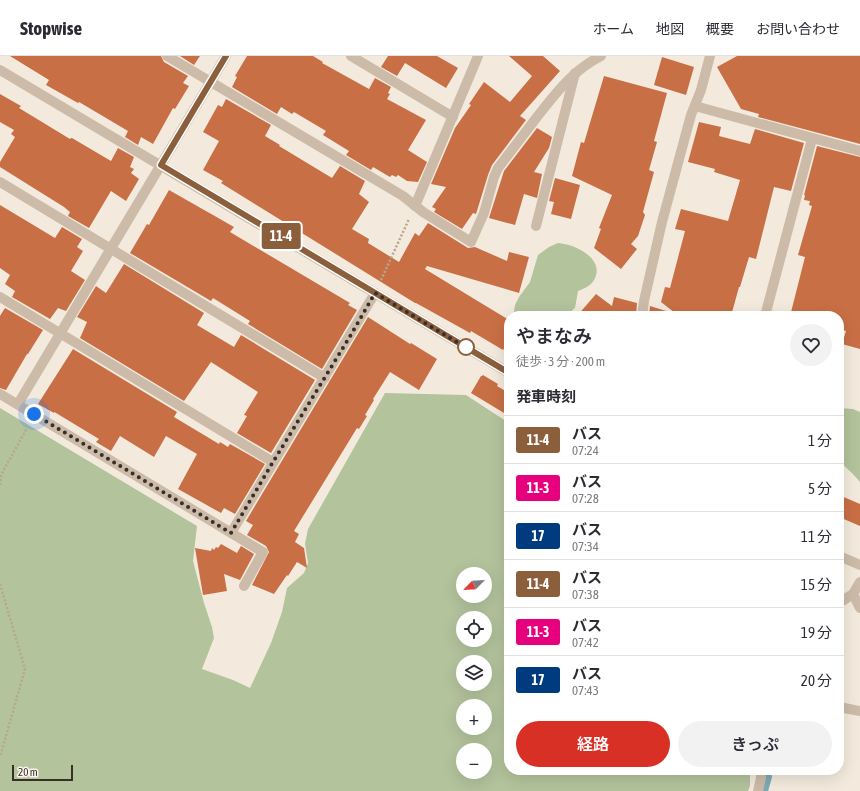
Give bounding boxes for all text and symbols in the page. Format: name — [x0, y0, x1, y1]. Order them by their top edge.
text: Stopwise — [20, 17, 82, 39]
text: ホーム — [592, 21, 634, 37]
text: 地図 — [656, 21, 684, 37]
text: 概要 — [706, 21, 734, 37]
text: お問い合わせ — [756, 21, 840, 37]
line badge: 11-4 — [253, 223, 309, 249]
text: 11-4 — [270, 228, 292, 244]
button: heart — [790, 324, 832, 366]
text: やまなみ — [516, 325, 592, 347]
unlabelled marker — [457, 338, 475, 356]
text: 徒歩 · 3 分 · 200 m — [516, 354, 605, 369]
text: 発車時刻 — [516, 388, 576, 405]
your location — [24, 404, 44, 424]
text: バス — [572, 425, 602, 442]
text: 11-4 — [527, 432, 549, 448]
text: 1 分 — [808, 432, 832, 449]
text: 07:24 — [572, 443, 599, 458]
text: バス — [572, 473, 602, 490]
text: 11-3 — [527, 480, 549, 496]
text: 5 分 — [808, 480, 832, 497]
text: 07:28 — [572, 491, 599, 506]
text: バス — [572, 521, 602, 538]
text: 17 — [531, 528, 545, 544]
text: 11 分 — [801, 528, 832, 545]
text: 07:34 — [572, 539, 599, 554]
north arrow — [456, 567, 492, 603]
map controls — [456, 567, 492, 779]
text: バス — [572, 569, 602, 586]
text: 11-4 — [527, 576, 549, 592]
text: 15 分 — [801, 576, 832, 593]
text: 07:38 — [572, 587, 599, 602]
button: locate — [456, 611, 492, 647]
text: バス — [572, 617, 602, 634]
text: 11-3 — [527, 624, 549, 640]
text: 19 分 — [801, 624, 832, 641]
text: 07:42 — [572, 635, 599, 650]
button: layers — [456, 655, 492, 691]
text: バス — [572, 665, 602, 682]
text: 17 — [531, 672, 545, 688]
text: 20 分 — [801, 672, 832, 689]
text: 07:43 — [572, 683, 599, 698]
button: + — [456, 699, 492, 735]
button: 経路 — [516, 721, 670, 767]
button: きっぷ — [678, 721, 832, 767]
button: − — [456, 743, 492, 779]
scale bar — [12, 763, 73, 782]
text: 20 m — [18, 766, 38, 778]

